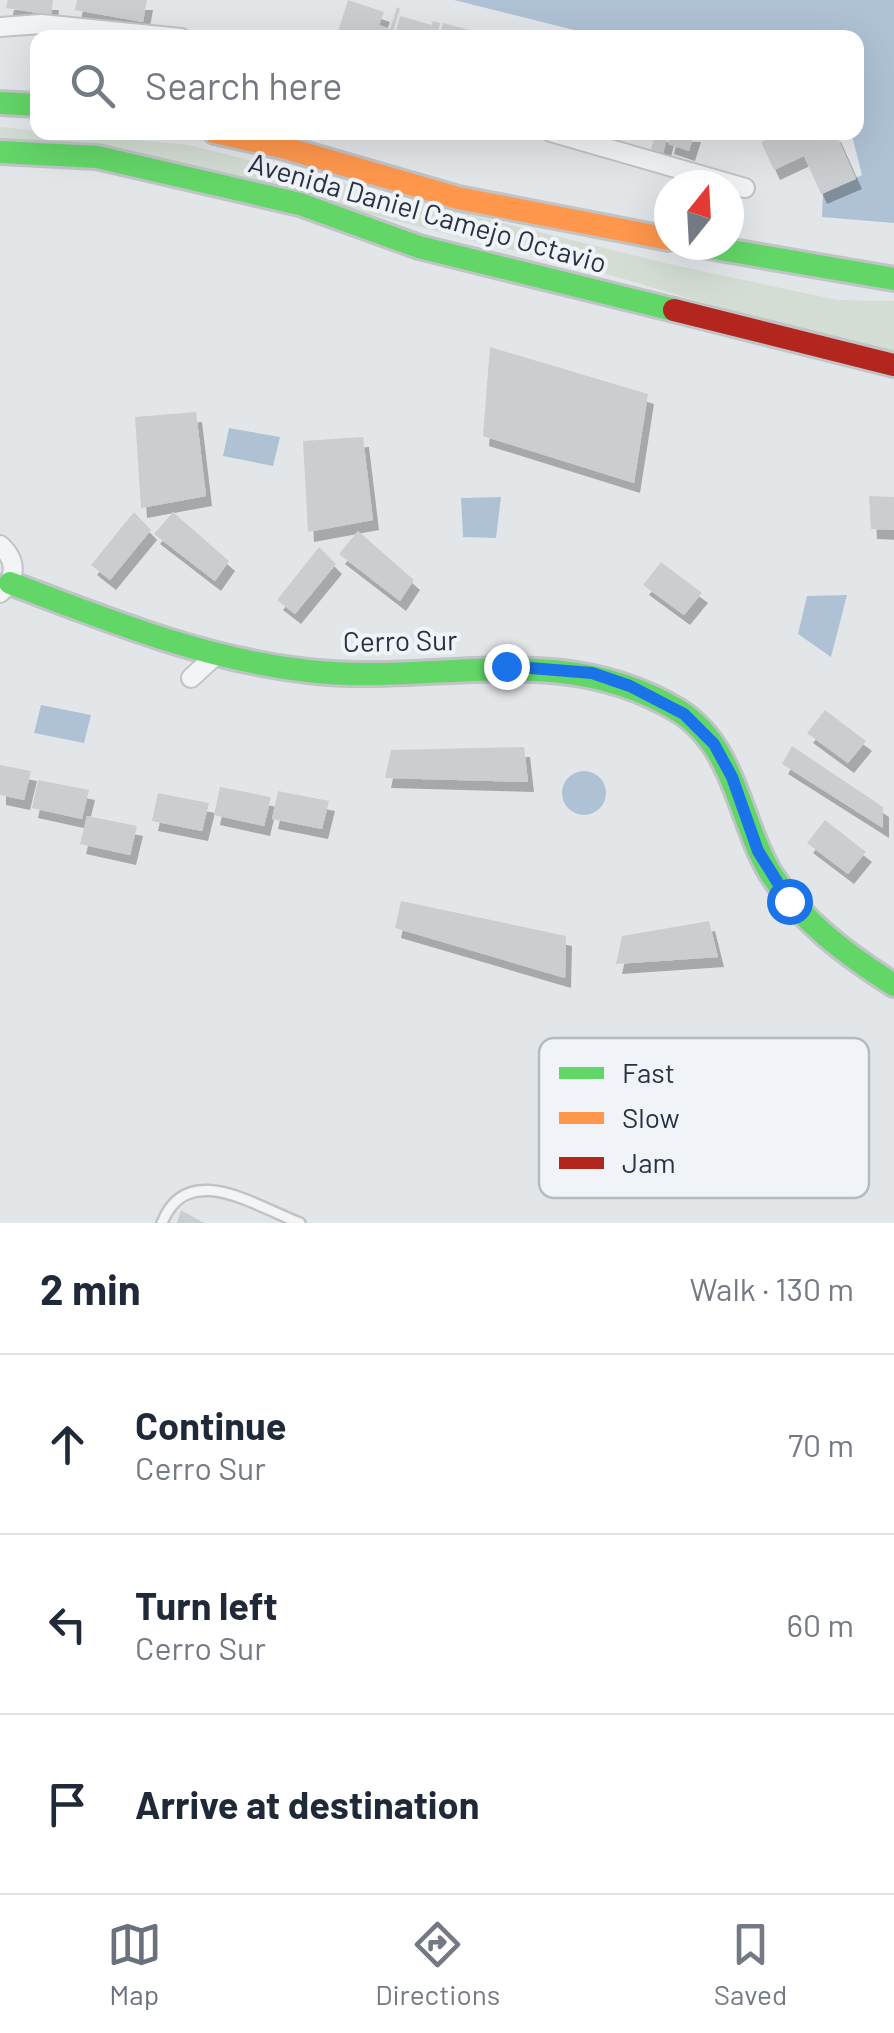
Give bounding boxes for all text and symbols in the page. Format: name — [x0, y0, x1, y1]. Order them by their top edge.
search box — [30, 30, 864, 140]
icon: search — [65, 58, 120, 113]
text: Search here — [145, 62, 343, 108]
street label: Avenida Daniel Camejo Octavio — [245, 145, 611, 279]
north arrow — [654, 170, 744, 260]
street label: Cerro Sur — [342, 622, 458, 658]
route end — [484, 644, 530, 690]
route start — [767, 879, 813, 925]
legend — [539, 1038, 869, 1198]
text: Fast — [622, 1055, 675, 1089]
text: Slow — [622, 1100, 680, 1134]
text: Jam — [622, 1145, 676, 1179]
text: 2 min — [40, 1263, 141, 1313]
text: Walk · 130 m — [690, 1269, 854, 1307]
text: Continue — [135, 1402, 286, 1448]
icon: ahead — [40, 1417, 95, 1472]
text: 70 m — [788, 1425, 854, 1463]
text: Cerro Sur — [135, 1448, 266, 1486]
text: Turn left — [135, 1582, 278, 1628]
icon: left — [40, 1597, 95, 1652]
text: 60 m — [787, 1605, 854, 1643]
text: Cerro Sur — [135, 1628, 266, 1666]
icon: arrive — [40, 1777, 95, 1832]
text: Arrive at destination — [135, 1781, 480, 1827]
tab: Map — [107, 1917, 162, 2011]
tab: Directions — [375, 1917, 500, 2011]
tab: Saved — [714, 1917, 787, 2011]

